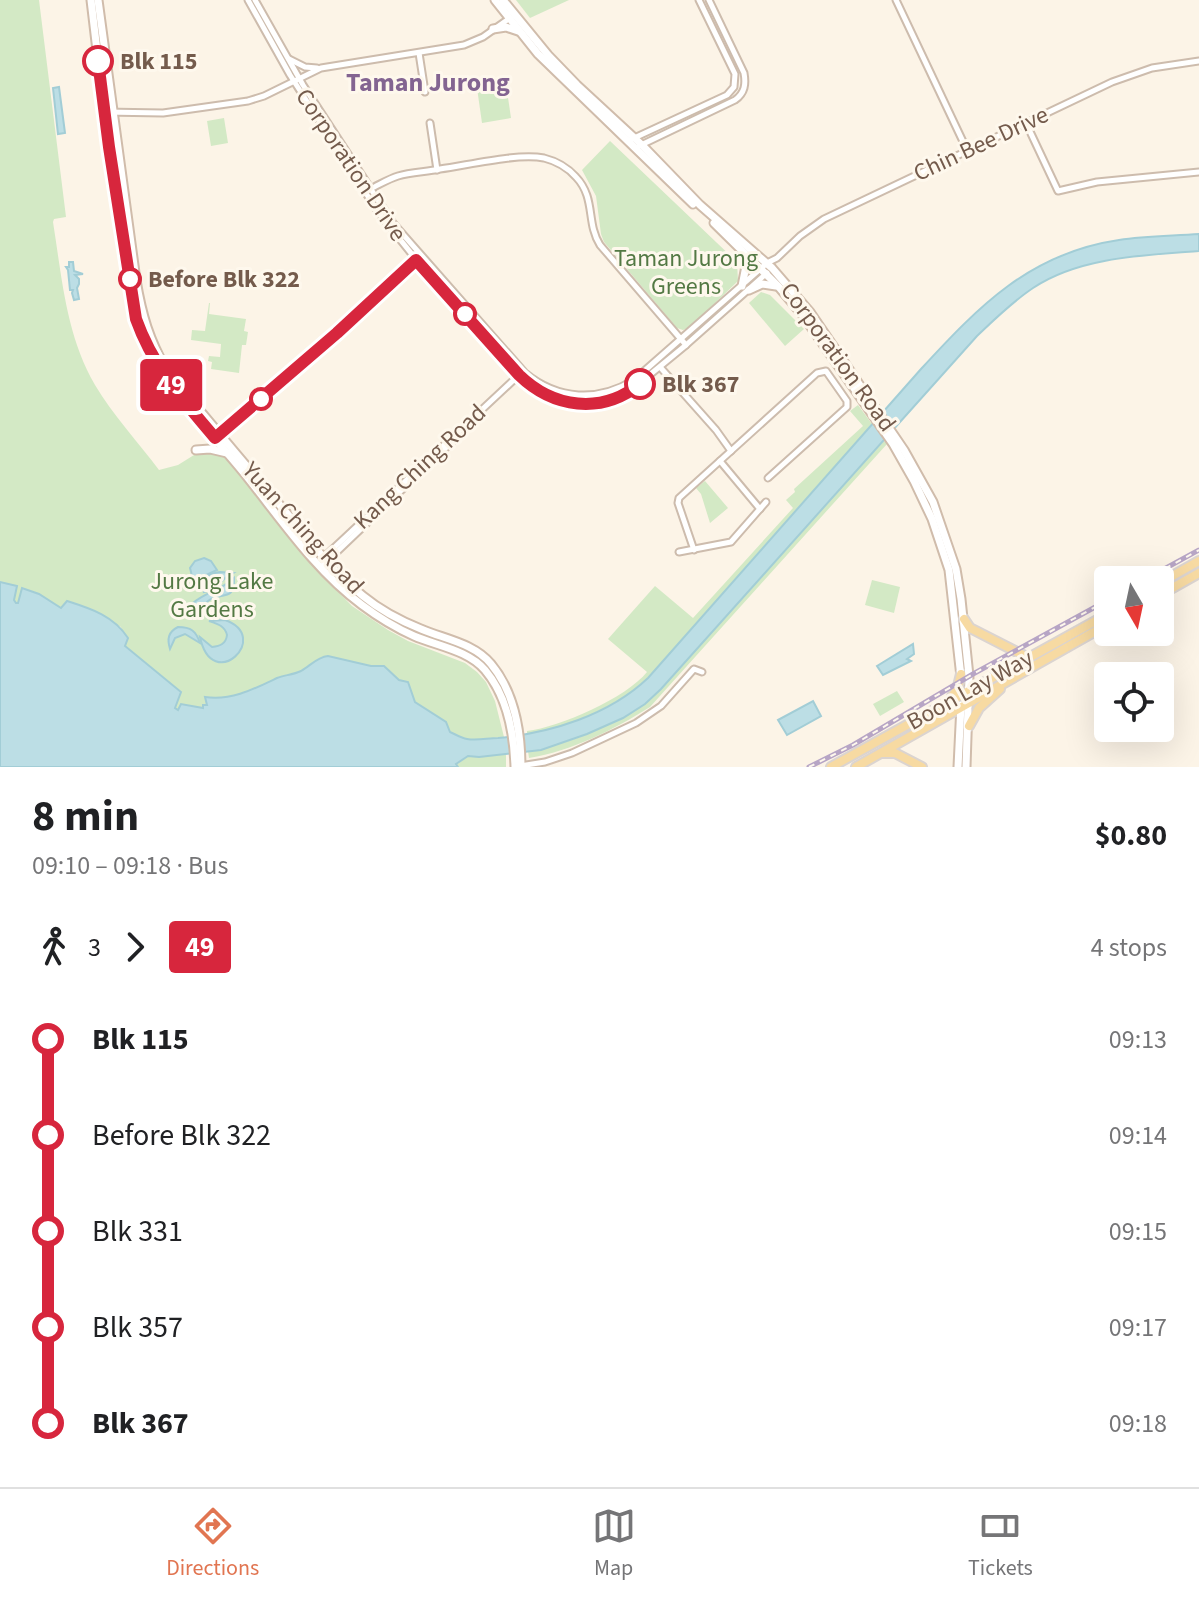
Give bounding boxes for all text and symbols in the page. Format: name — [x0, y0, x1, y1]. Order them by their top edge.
place label: Blk 115 — [120, 44, 197, 79]
marker: Blk 115 — [83, 46, 113, 76]
district label: Taman Jurong — [346, 64, 510, 101]
street label: Corporation Drive — [287, 81, 415, 249]
street label: Chin Bee Drive — [908, 97, 1054, 191]
park label: Taman Jurong Greens — [614, 241, 758, 304]
place label: Before Blk 322 — [148, 262, 300, 297]
marker: Before Blk 322 — [119, 268, 141, 290]
street label: Corporation Road — [772, 275, 904, 439]
unlabelled marker — [454, 303, 476, 325]
line badge: 49 — [135, 359, 207, 411]
text: 49 — [156, 365, 186, 405]
place label: Blk 367 — [662, 367, 739, 402]
marker: Blk 367 — [625, 369, 655, 399]
unlabelled marker — [250, 388, 272, 410]
street label: Kang Ching Road — [346, 396, 494, 538]
street label: Yuan Ching Road — [233, 453, 372, 602]
park label: Jurong Lake Gardens — [151, 564, 273, 627]
north arrow — [1094, 566, 1174, 646]
map controls — [1094, 566, 1174, 742]
street label: Boon Lay Way — [900, 641, 1040, 739]
button: locate — [1094, 662, 1174, 742]
text: 8 min — [32, 785, 139, 848]
text: $0.80 — [1095, 814, 1167, 857]
text: 09:10 – 09:18 · Bus — [32, 847, 228, 884]
icon: walk — [32, 925, 76, 969]
icon: forward — [113, 925, 157, 969]
text: 49 — [185, 927, 215, 967]
text: 3 — [88, 929, 101, 966]
text: 4 stops — [1091, 929, 1167, 966]
text: Blk 115 — [92, 1018, 189, 1061]
text: 09:13 — [1109, 1021, 1167, 1058]
text: Before Blk 322 — [92, 1114, 271, 1157]
text: 09:14 — [1109, 1117, 1167, 1154]
text: Blk 331 — [92, 1210, 183, 1253]
text: 09:15 — [1109, 1213, 1167, 1250]
text: Blk 357 — [92, 1306, 183, 1349]
text: 09:17 — [1109, 1309, 1167, 1346]
text: Blk 367 — [92, 1402, 189, 1445]
text: 09:18 — [1109, 1405, 1167, 1442]
tab: Directions — [166, 1504, 259, 1584]
tab: Map — [592, 1504, 636, 1584]
tab: Tickets — [968, 1504, 1033, 1584]

